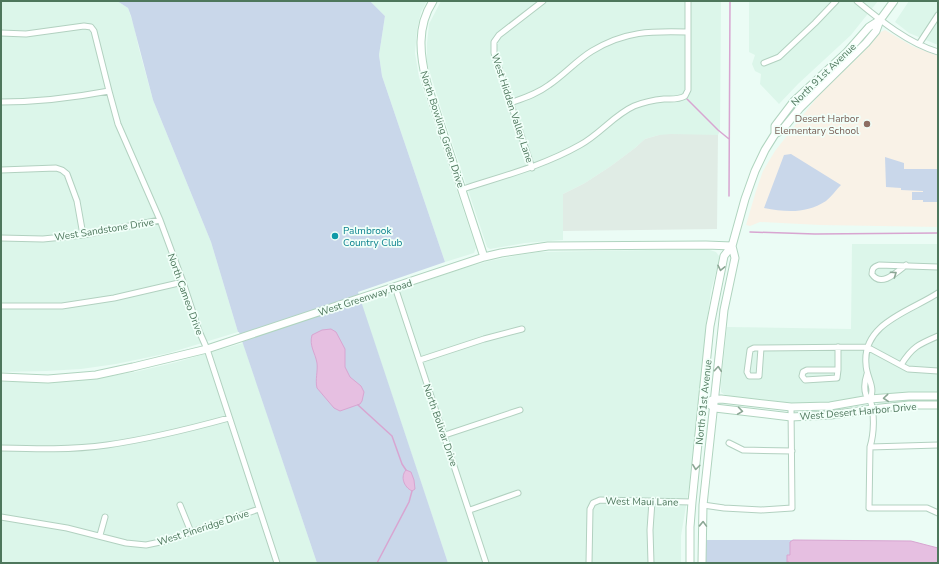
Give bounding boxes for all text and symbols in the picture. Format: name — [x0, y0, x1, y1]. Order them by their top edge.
street label: North 91st Avenue — [788, 40, 859, 109]
street label: West Hidden Valley Lane — [488, 52, 536, 165]
street label: North Bowling Green Drive — [417, 69, 468, 189]
place label: Desert Harbor Elementary School — [774, 112, 859, 138]
marker: Desert Harbor Elementary School — [862, 119, 872, 129]
street label: West Sandstone Drive — [53, 215, 155, 245]
place label: Palmbrook Country Club — [343, 224, 403, 250]
marker: Palmbrook Country Club — [330, 231, 340, 241]
street label: North Cameo Drive — [164, 251, 206, 337]
one-way arrow — [718, 264, 726, 271]
one-way arrow — [889, 272, 896, 279]
street label: West Greenway Road — [316, 276, 414, 320]
street label: North 91st Avenue — [693, 359, 715, 445]
one-way arrow — [714, 366, 723, 372]
street label: North Bolivar Drive — [419, 382, 461, 468]
one-way arrow — [883, 393, 889, 402]
street label: West Desert Harbor Drive — [799, 400, 917, 424]
one-way arrow — [737, 407, 743, 416]
one-way arrow — [692, 464, 701, 470]
street label: West Maui Lane — [606, 494, 678, 510]
street label: West Pineridge Drive — [156, 507, 251, 549]
one-way arrow — [699, 521, 707, 527]

